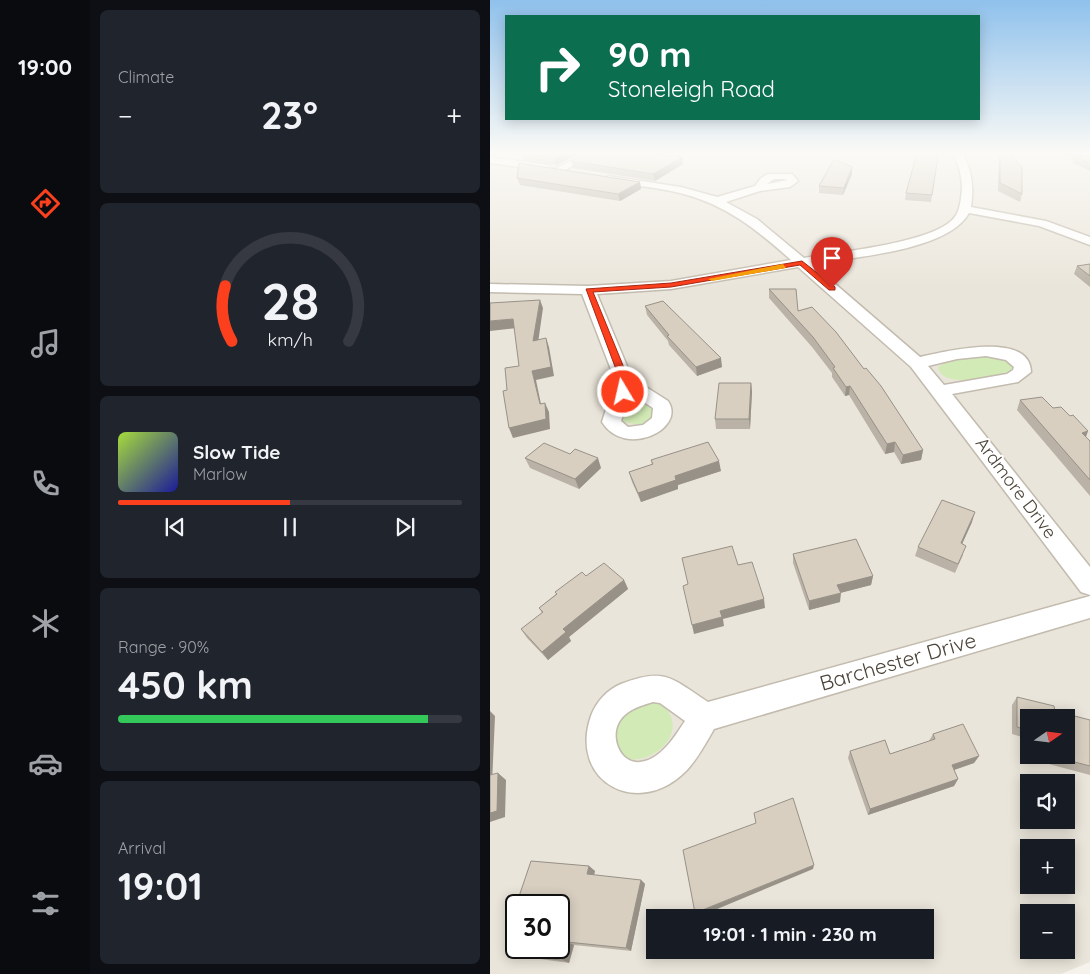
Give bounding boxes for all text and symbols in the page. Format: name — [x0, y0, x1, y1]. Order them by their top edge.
text: 90 m — [608, 32, 691, 76]
icon: right — [525, 35, 590, 100]
text: 19:00 — [18, 53, 72, 81]
text: Climate — [118, 67, 174, 87]
text: Stoneleigh Road — [608, 75, 775, 103]
text: 23° — [261, 91, 318, 139]
text: − — [118, 98, 133, 133]
text: + — [446, 98, 462, 133]
icon: directions — [28, 186, 63, 221]
pin — [811, 237, 853, 288]
icon: arrive — [818, 244, 846, 272]
text: 28 — [261, 268, 319, 333]
icon: music — [28, 326, 63, 361]
text: km/h — [267, 328, 313, 350]
position arrow — [596, 365, 648, 417]
street label: Ardmore Drive — [971, 432, 1062, 543]
text: Slow Tide — [193, 440, 281, 464]
text: Marlow — [193, 464, 247, 484]
icon: phone — [28, 466, 63, 501]
icon: previous — [161, 513, 189, 541]
icon: pause — [276, 513, 304, 541]
icon: next — [391, 513, 419, 541]
icon: climate — [28, 606, 63, 641]
street label: Barchester Drive — [816, 626, 979, 696]
text: Range · 90% — [118, 637, 209, 657]
text: 450 km — [118, 661, 253, 709]
north arrow — [1020, 709, 1075, 764]
map controls — [1020, 709, 1075, 959]
icon: car — [28, 746, 63, 781]
button: sound — [1020, 774, 1075, 829]
text: Arrival — [118, 838, 166, 858]
button: + — [1020, 839, 1075, 894]
text: 19:01 — [118, 862, 203, 910]
icon: filters — [28, 886, 63, 921]
speed limit sign: 30 — [505, 894, 570, 959]
button: − — [1020, 904, 1075, 959]
text: 19:01 · 1 min · 230 m — [703, 922, 877, 946]

